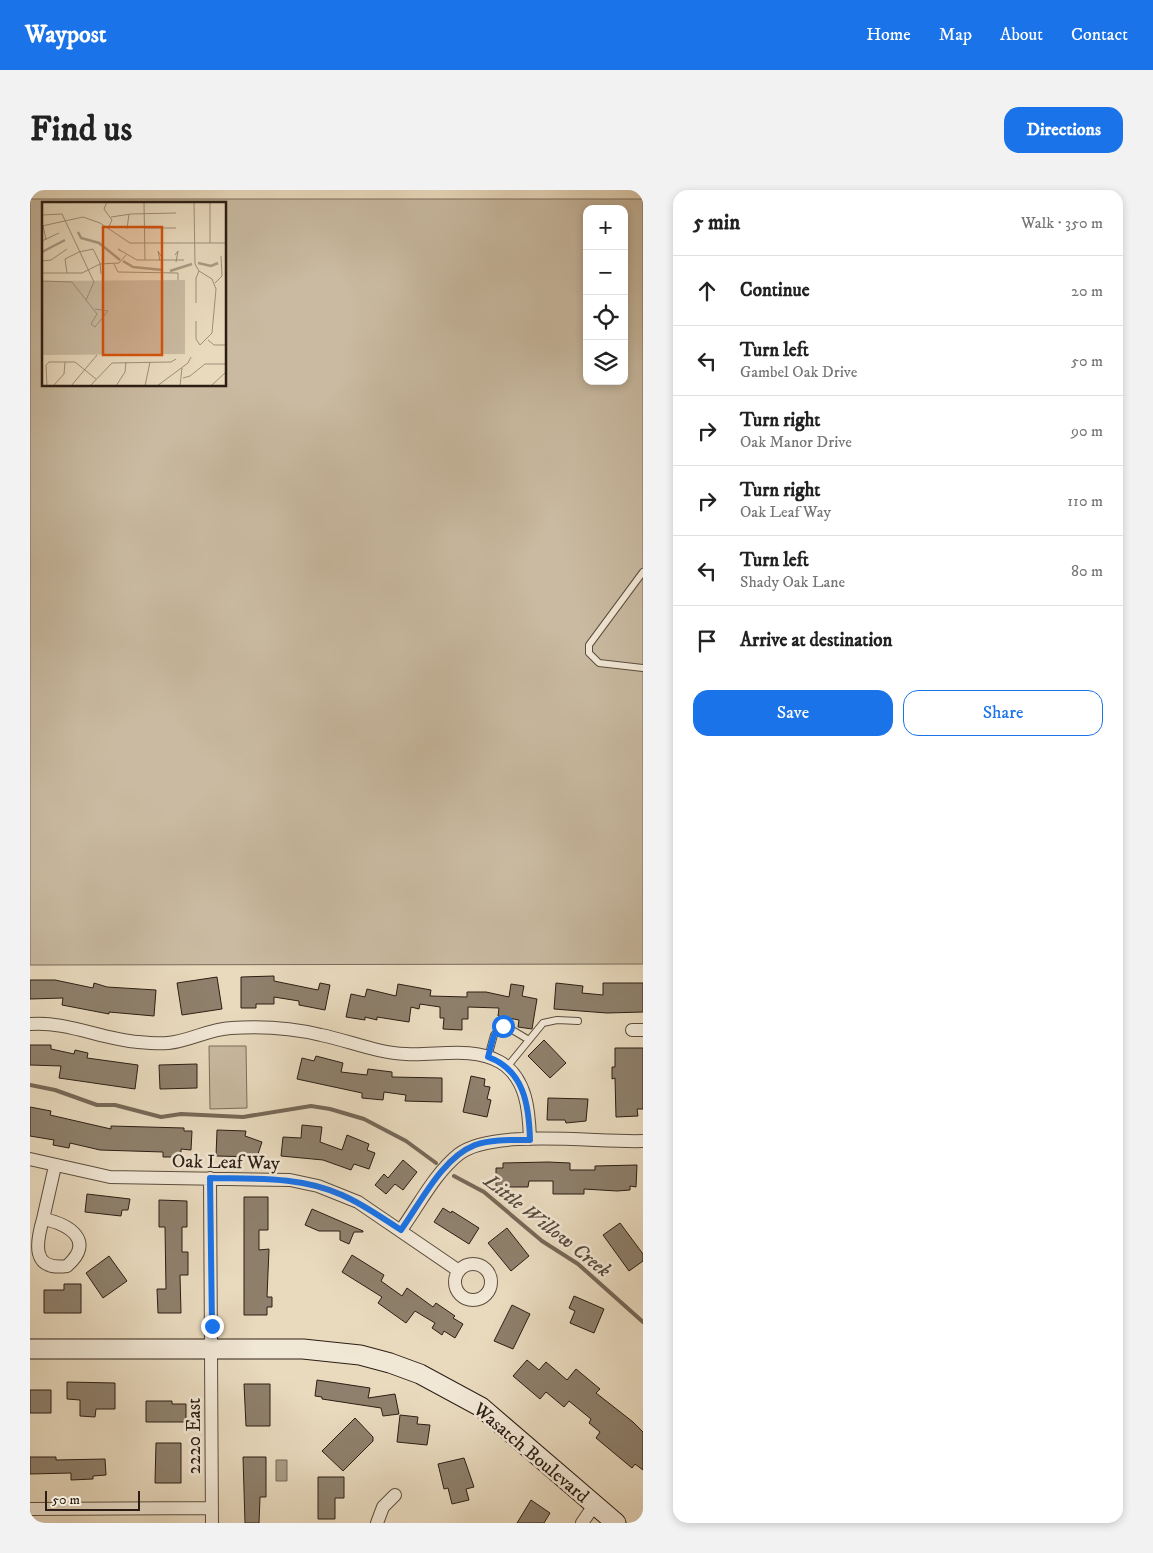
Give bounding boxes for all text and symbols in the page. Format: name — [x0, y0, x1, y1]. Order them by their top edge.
text: Waypost — [25, 20, 106, 50]
text: Home — [866, 24, 911, 46]
text: Map — [939, 24, 972, 46]
text: About — [1000, 24, 1043, 46]
text: Contact — [1071, 24, 1128, 46]
button: Directions — [1004, 107, 1123, 153]
text: Find us — [30, 108, 132, 152]
inset map — [42, 202, 226, 386]
map controls — [583, 205, 628, 385]
button: + — [583, 205, 628, 250]
text: 5 min — [693, 210, 740, 236]
text: Walk · 350 m — [1021, 213, 1103, 233]
button: − — [583, 250, 628, 295]
icon: ahead — [693, 277, 721, 305]
text: Continue — [740, 279, 810, 302]
text: 20 m — [1071, 281, 1103, 301]
button: locate — [583, 295, 628, 340]
text: Turn left — [740, 339, 809, 362]
button: layers — [583, 340, 628, 385]
icon: left — [693, 347, 721, 375]
text: 50 m — [1071, 351, 1103, 371]
text: Gambel Oak Drive — [740, 362, 857, 382]
text: Turn right — [740, 409, 820, 432]
icon: right — [693, 417, 721, 445]
text: 90 m — [1071, 421, 1103, 441]
text: Oak Manor Drive — [740, 432, 852, 452]
text: Turn right — [740, 479, 820, 502]
icon: right — [693, 487, 721, 515]
text: 110 m — [1067, 491, 1103, 511]
text: Oak Leaf Way — [740, 502, 831, 522]
text: Turn left — [740, 549, 809, 572]
icon: left — [693, 557, 721, 585]
text: 80 m — [1071, 561, 1103, 581]
text: Shady Oak Lane — [740, 572, 845, 592]
icon: arrive — [693, 627, 721, 655]
text: Arrive at destination — [740, 629, 892, 652]
button: Save — [693, 690, 893, 736]
button: Share — [903, 690, 1103, 736]
route start — [492, 1015, 515, 1038]
street label: Oak Leaf Way — [172, 1150, 281, 1175]
water label: Little Willow Creek — [478, 1168, 616, 1284]
route end — [201, 1315, 224, 1338]
street label: Wasatch Boulevard — [468, 1397, 594, 1509]
street label: 2220 East — [183, 1398, 206, 1474]
scale bar — [45, 1488, 140, 1511]
text: 50 m — [52, 1491, 80, 1509]

